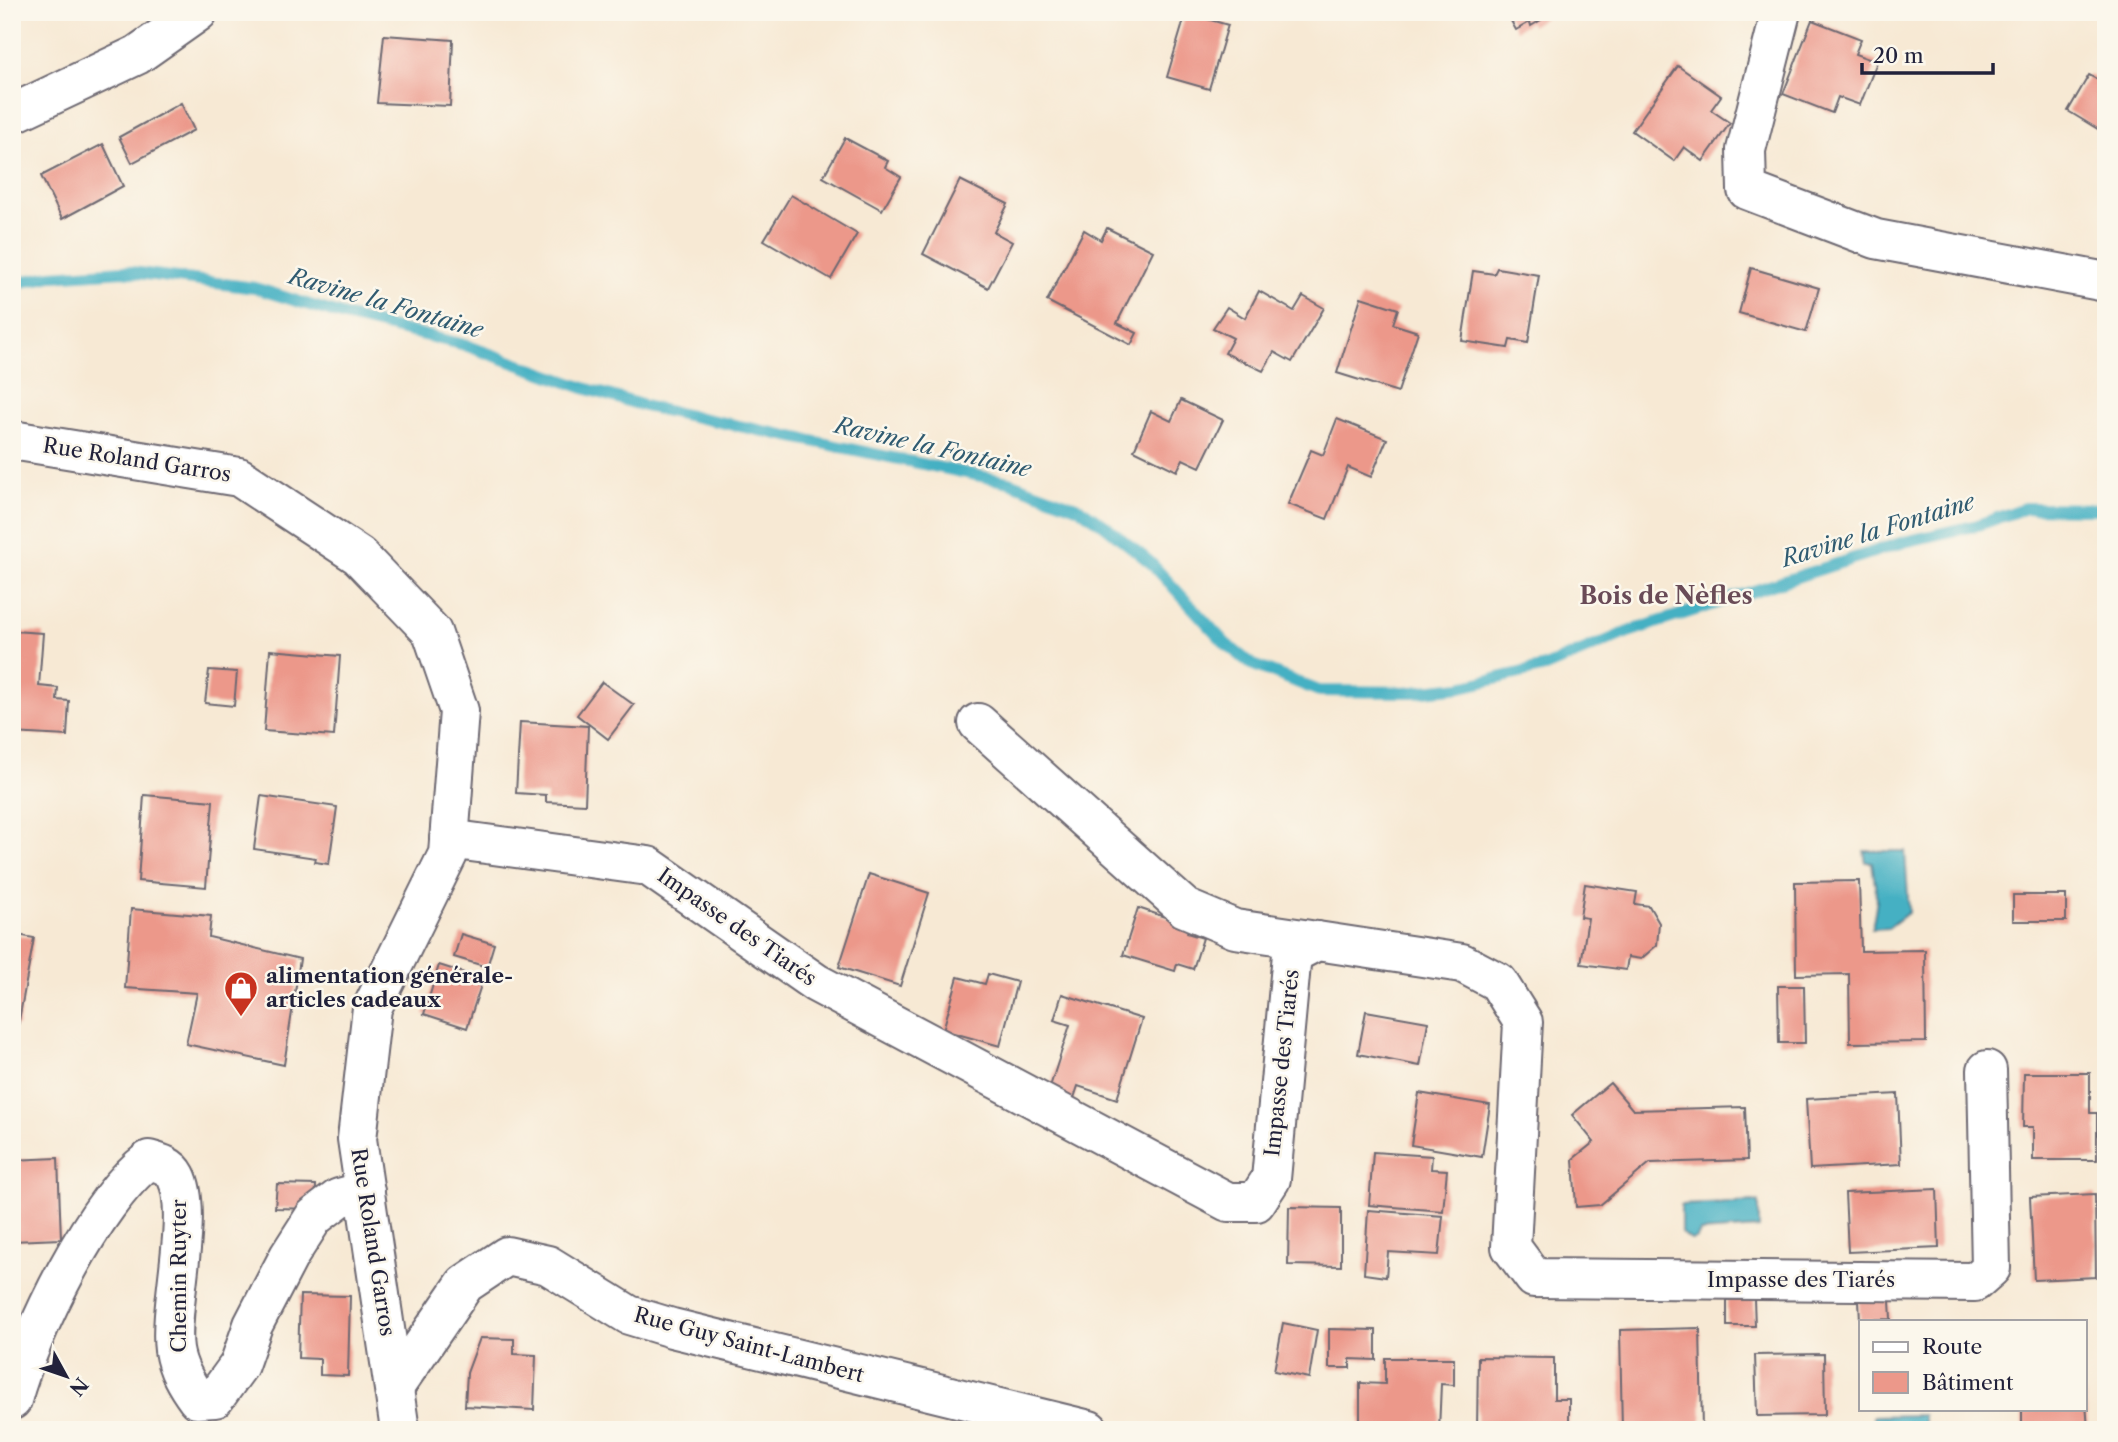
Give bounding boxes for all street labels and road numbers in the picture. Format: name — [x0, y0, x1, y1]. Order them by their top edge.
street label: Rue Roland Garros — [41, 432, 233, 487]
street label: Impasse des Tiarés — [653, 862, 822, 991]
street label: Impasse des Tiarés — [1259, 968, 1304, 1158]
street label: Rue Roland Garros — [346, 1146, 401, 1338]
street label: Chemin Ruyter — [166, 1199, 191, 1353]
street label: Impasse des Tiarés — [1707, 1267, 1895, 1292]
street label: Rue Guy Saint-Lambert — [631, 1302, 867, 1387]

